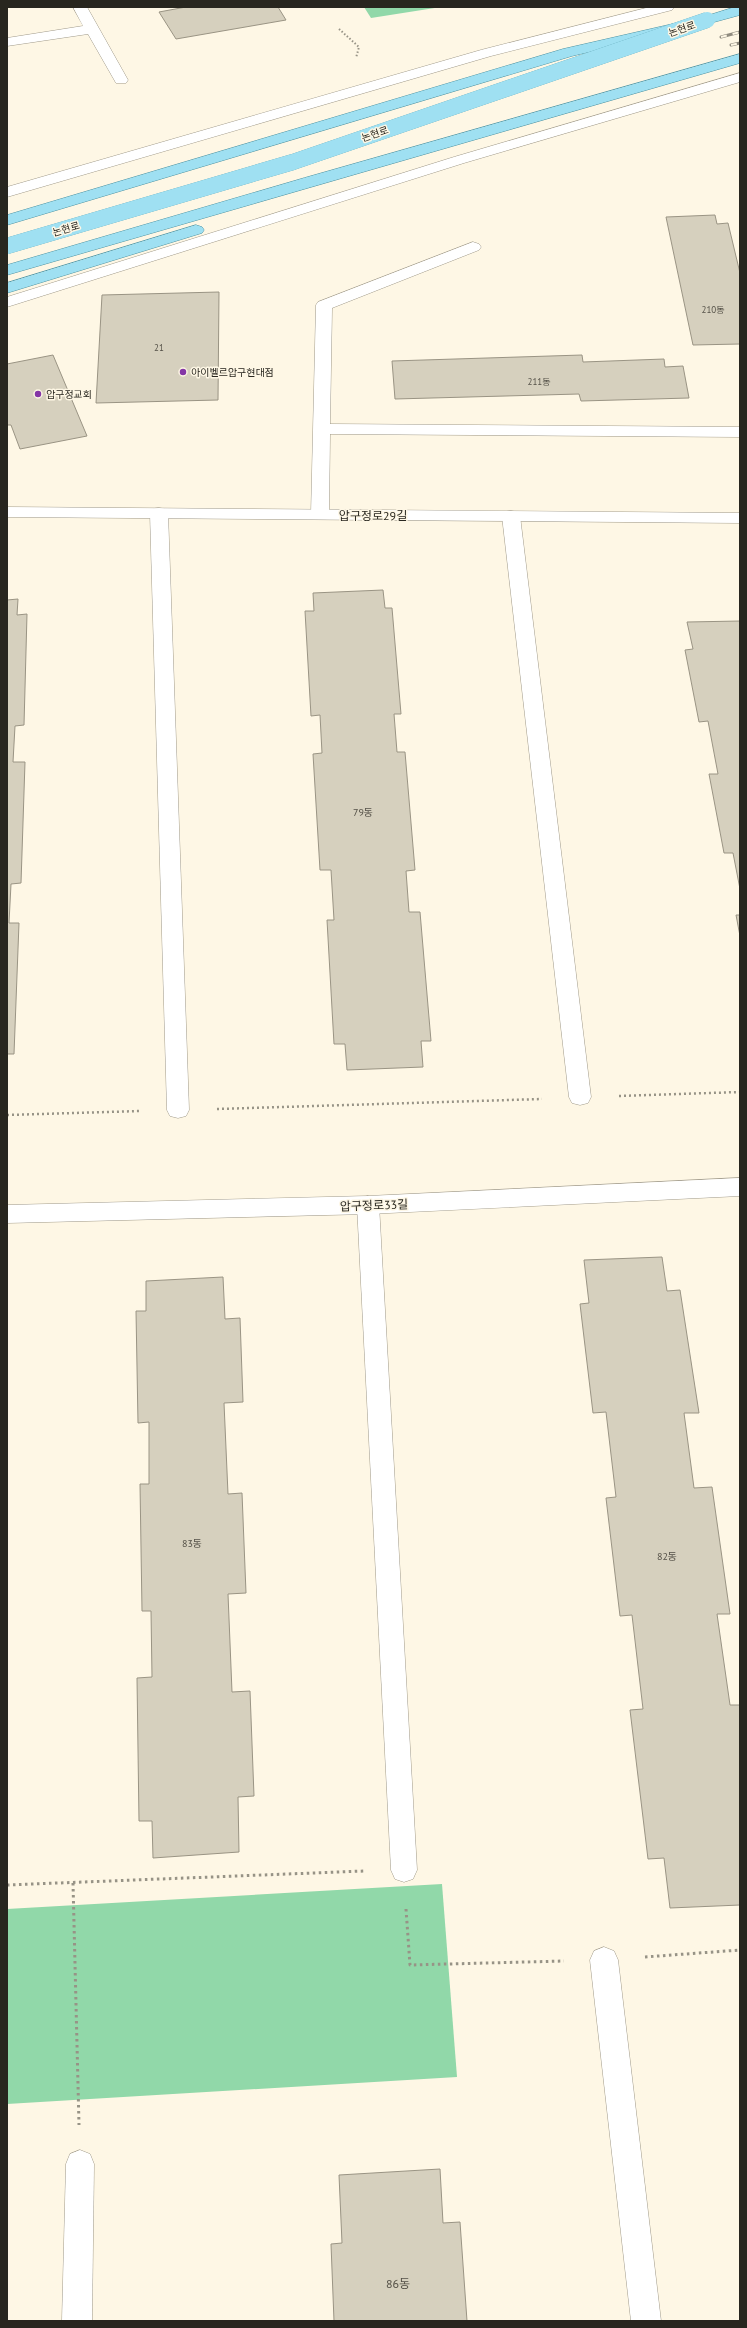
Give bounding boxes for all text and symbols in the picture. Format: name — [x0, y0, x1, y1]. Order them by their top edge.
street label: 논현로 — [667, 18, 697, 40]
street label: 논현로 — [360, 123, 390, 145]
street label: 논현로 — [51, 219, 81, 239]
house number: 210동 — [702, 304, 725, 315]
house number: 21 — [154, 342, 164, 353]
place label: 아이벨르압구현대점 — [191, 366, 274, 379]
marker: 아이벨르압구현대점 — [178, 367, 188, 377]
house number: 211동 — [528, 376, 551, 387]
place label: 압구정교회 — [46, 388, 92, 401]
marker: 압구정교회 — [33, 389, 43, 399]
street label: 압구정로29길 — [339, 508, 407, 523]
house number: 79동 — [353, 806, 373, 819]
street label: 압구정로33길 — [340, 1196, 408, 1214]
house number: 83동 — [182, 1537, 202, 1550]
house number: 82동 — [657, 1550, 677, 1563]
house number: 86동 — [386, 2276, 410, 2291]

